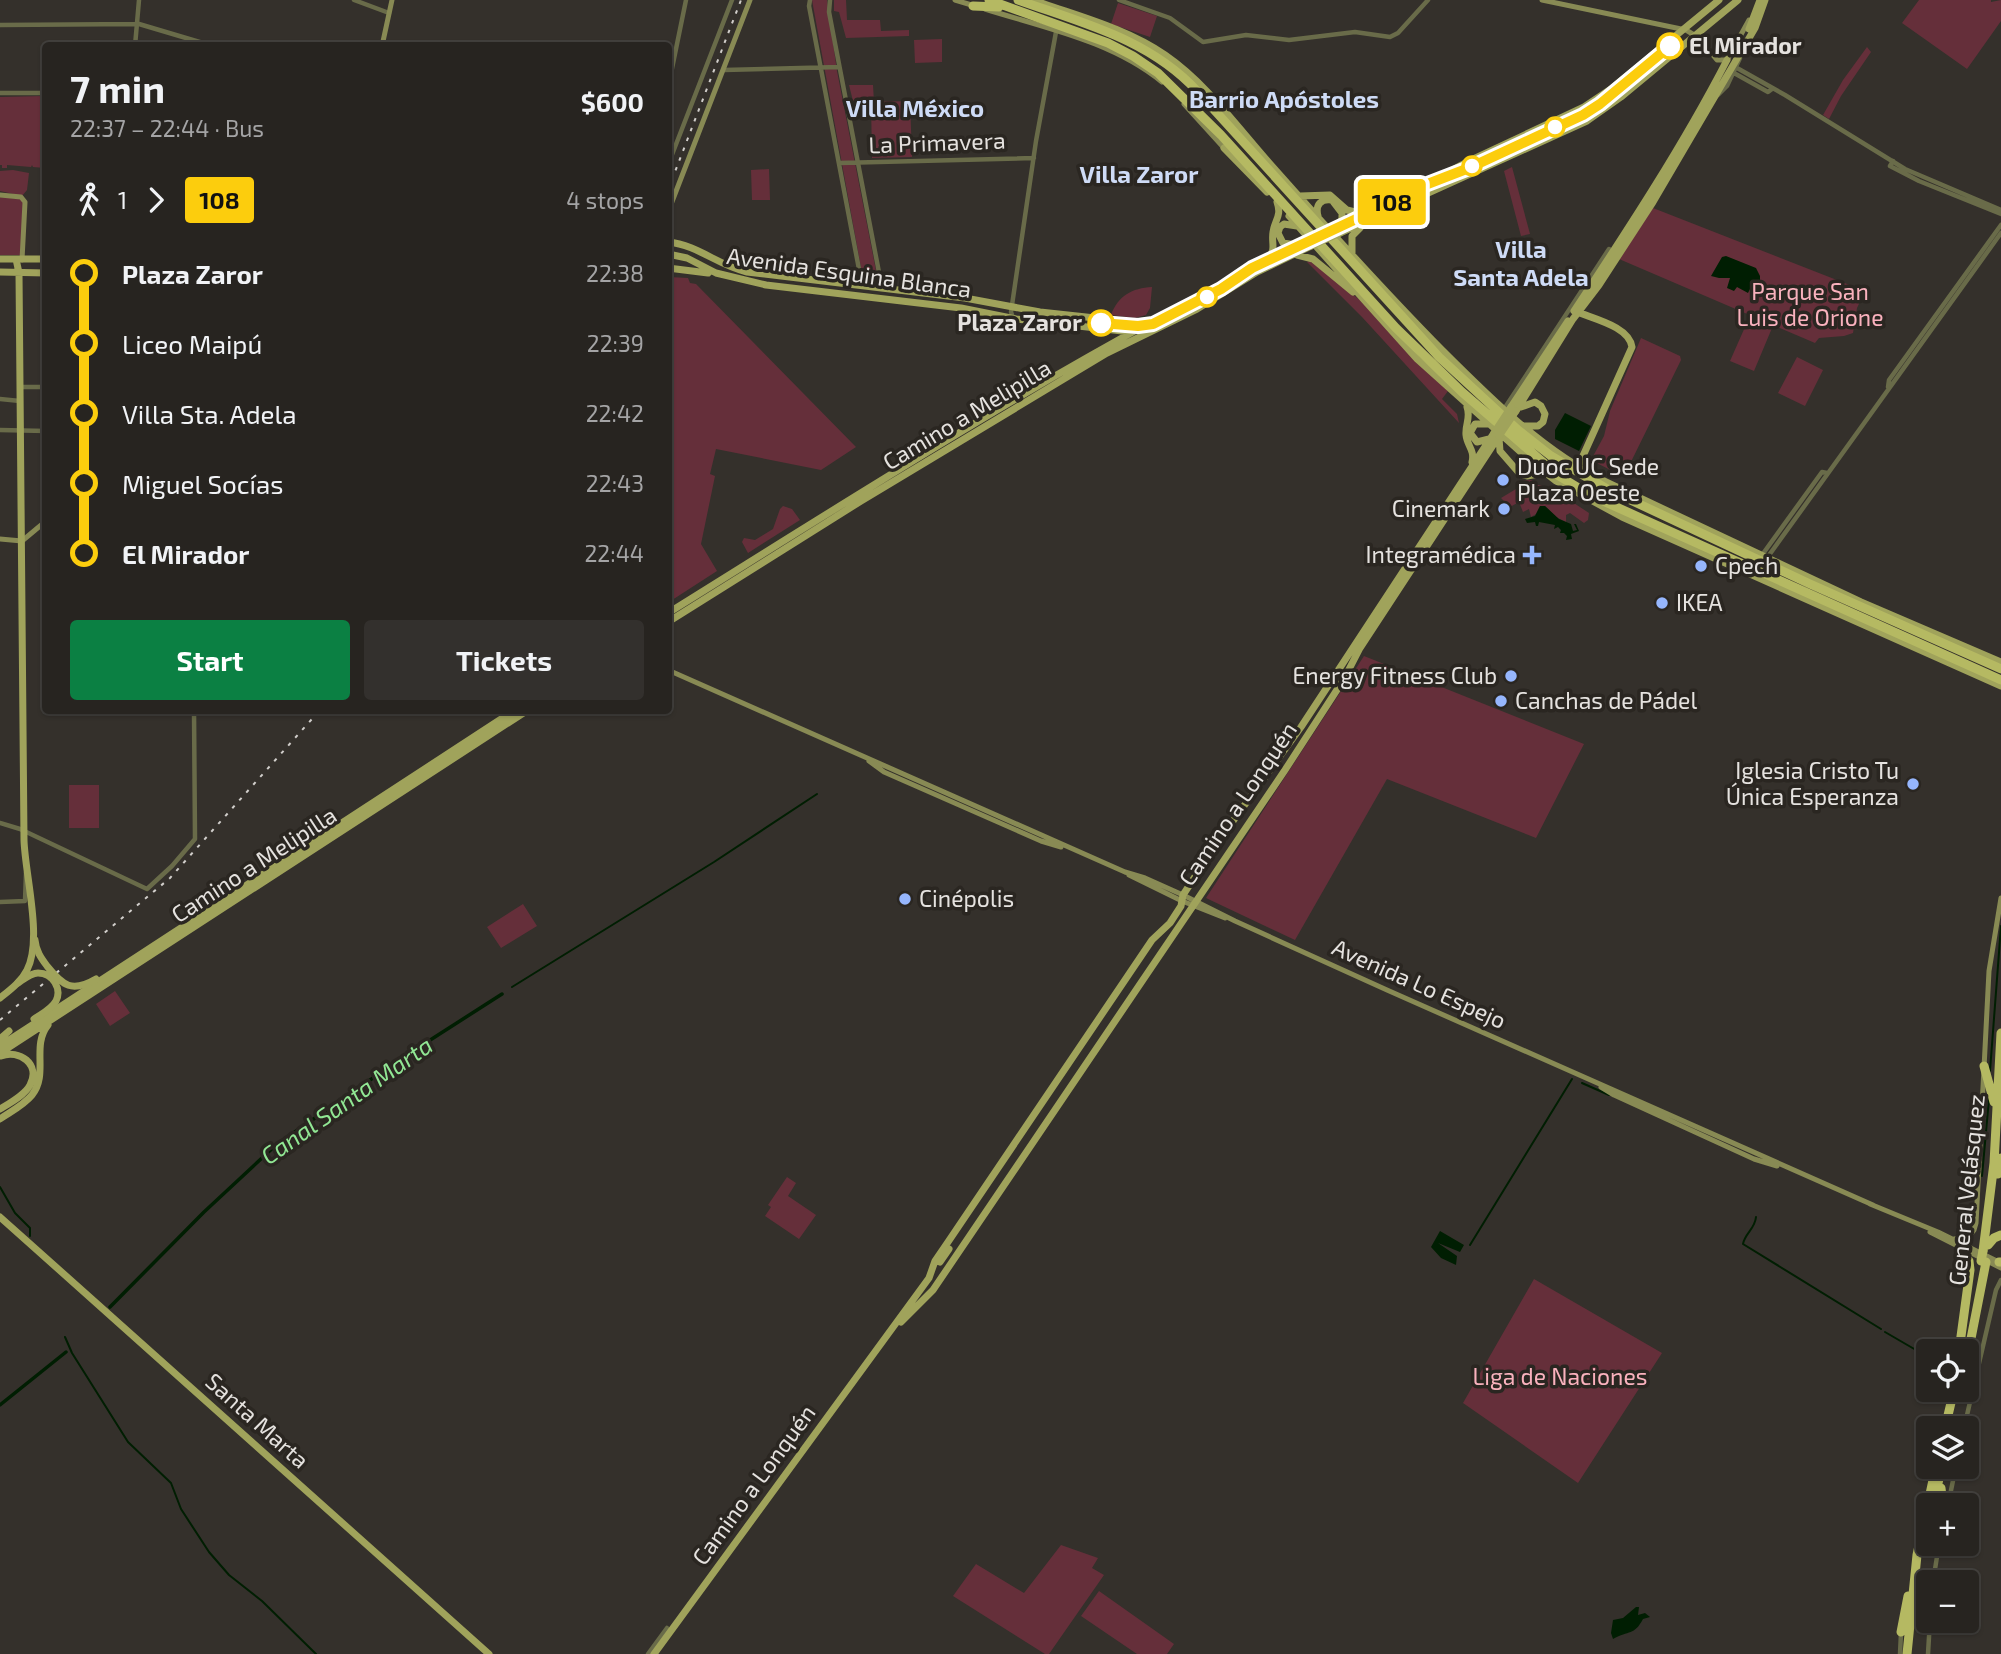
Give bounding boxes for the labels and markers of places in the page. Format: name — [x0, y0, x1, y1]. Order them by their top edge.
place label: El Mirador — [1689, 31, 1802, 59]
marker: El Mirador — [1657, 33, 1683, 59]
unlabelled marker — [1545, 117, 1565, 137]
unlabelled marker — [1462, 156, 1482, 176]
unlabelled marker — [1197, 287, 1217, 307]
place label: Plaza Zaror — [957, 308, 1082, 336]
marker: Plaza Zaror — [1088, 310, 1114, 336]
place label: Duoc UC Sede Plaza Oeste — [1517, 452, 1659, 506]
marker: Duoc UC Sede Plaza Oeste — [1495, 472, 1511, 488]
place label: Cinemark — [1392, 494, 1490, 522]
marker: Cinemark — [1496, 501, 1512, 517]
place label: Integramédica — [1366, 540, 1516, 568]
marker: Integramédica — [1522, 545, 1542, 565]
place label: Cpech — [1715, 551, 1778, 579]
marker: Cpech — [1693, 558, 1709, 574]
place label: IKEA — [1676, 588, 1723, 616]
marker: IKEA — [1654, 595, 1670, 611]
place label: Energy Fitness Club — [1292, 661, 1497, 689]
marker: Energy Fitness Club — [1503, 668, 1519, 684]
place label: Canchas de Pádel — [1515, 686, 1697, 714]
marker: Canchas de Pádel — [1493, 693, 1509, 709]
place label: Iglesia Cristo Tu Única Esperanza — [1726, 756, 1899, 810]
marker: Iglesia Cristo Tu Única Esperanza — [1905, 776, 1921, 792]
place label: Cinépolis — [919, 884, 1014, 912]
marker: Cinépolis — [897, 891, 913, 907]

